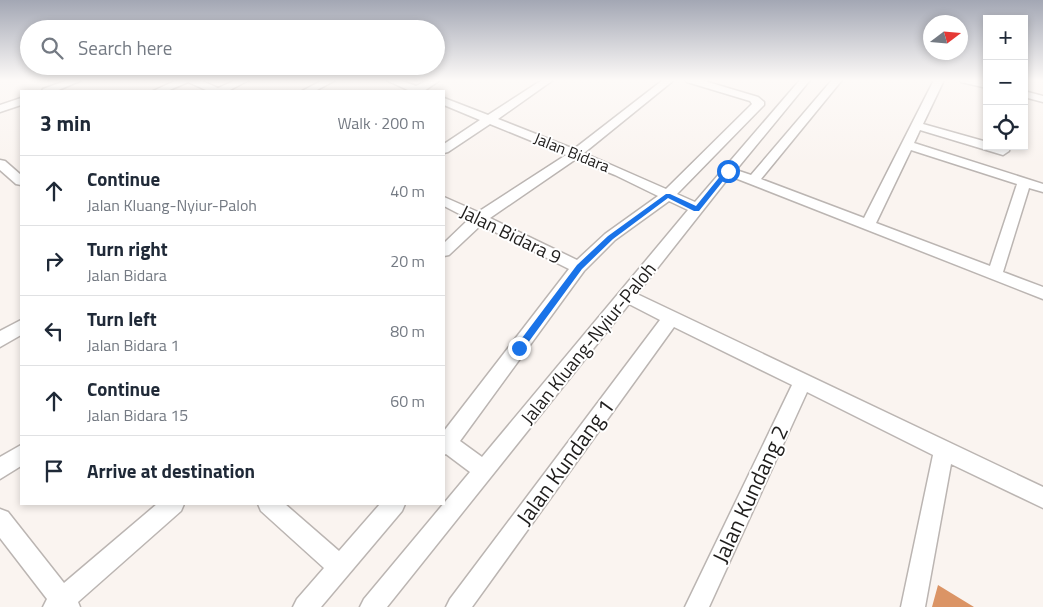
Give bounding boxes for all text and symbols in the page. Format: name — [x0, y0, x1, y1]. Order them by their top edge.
north arrow — [923, 15, 968, 60]
map controls — [983, 15, 1028, 150]
button: + — [983, 15, 1028, 60]
search box — [20, 20, 445, 75]
text: Search here — [78, 33, 172, 62]
icon: search — [38, 34, 66, 62]
button: − — [983, 60, 1028, 105]
button: locate — [983, 105, 1028, 150]
text: 3 min — [40, 107, 91, 139]
text: Walk · 200 m — [337, 111, 425, 135]
street label: Jalan Bidara — [530, 126, 614, 178]
route start — [717, 160, 740, 183]
text: Continue — [87, 164, 160, 193]
icon: ahead — [40, 177, 68, 205]
text: 40 m — [390, 179, 425, 203]
text: Jalan Kluang-Nyiur-Paloh — [87, 193, 257, 217]
street label: Jalan Bidara 9 — [456, 196, 567, 271]
text: Turn right — [87, 234, 168, 263]
icon: right — [40, 247, 68, 275]
text: 20 m — [390, 249, 425, 273]
street label: Jalan Kluang-Nyiur-Paloh — [513, 255, 662, 430]
text: Jalan Bidara — [87, 263, 167, 287]
text: Turn left — [87, 304, 157, 333]
icon: left — [40, 317, 68, 345]
text: 80 m — [390, 319, 425, 343]
text: Jalan Bidara 1 — [87, 333, 179, 357]
route end — [508, 337, 531, 360]
text: Continue — [87, 374, 160, 403]
icon: ahead — [40, 387, 68, 415]
text: 60 m — [390, 389, 425, 413]
street label: Jalan Kundang 1 — [508, 392, 622, 532]
text: Jalan Bidara 15 — [87, 403, 188, 427]
street label: Jalan Kundang 2 — [703, 419, 797, 569]
text: Arrive at destination — [87, 456, 255, 485]
icon: arrive — [40, 457, 68, 485]

